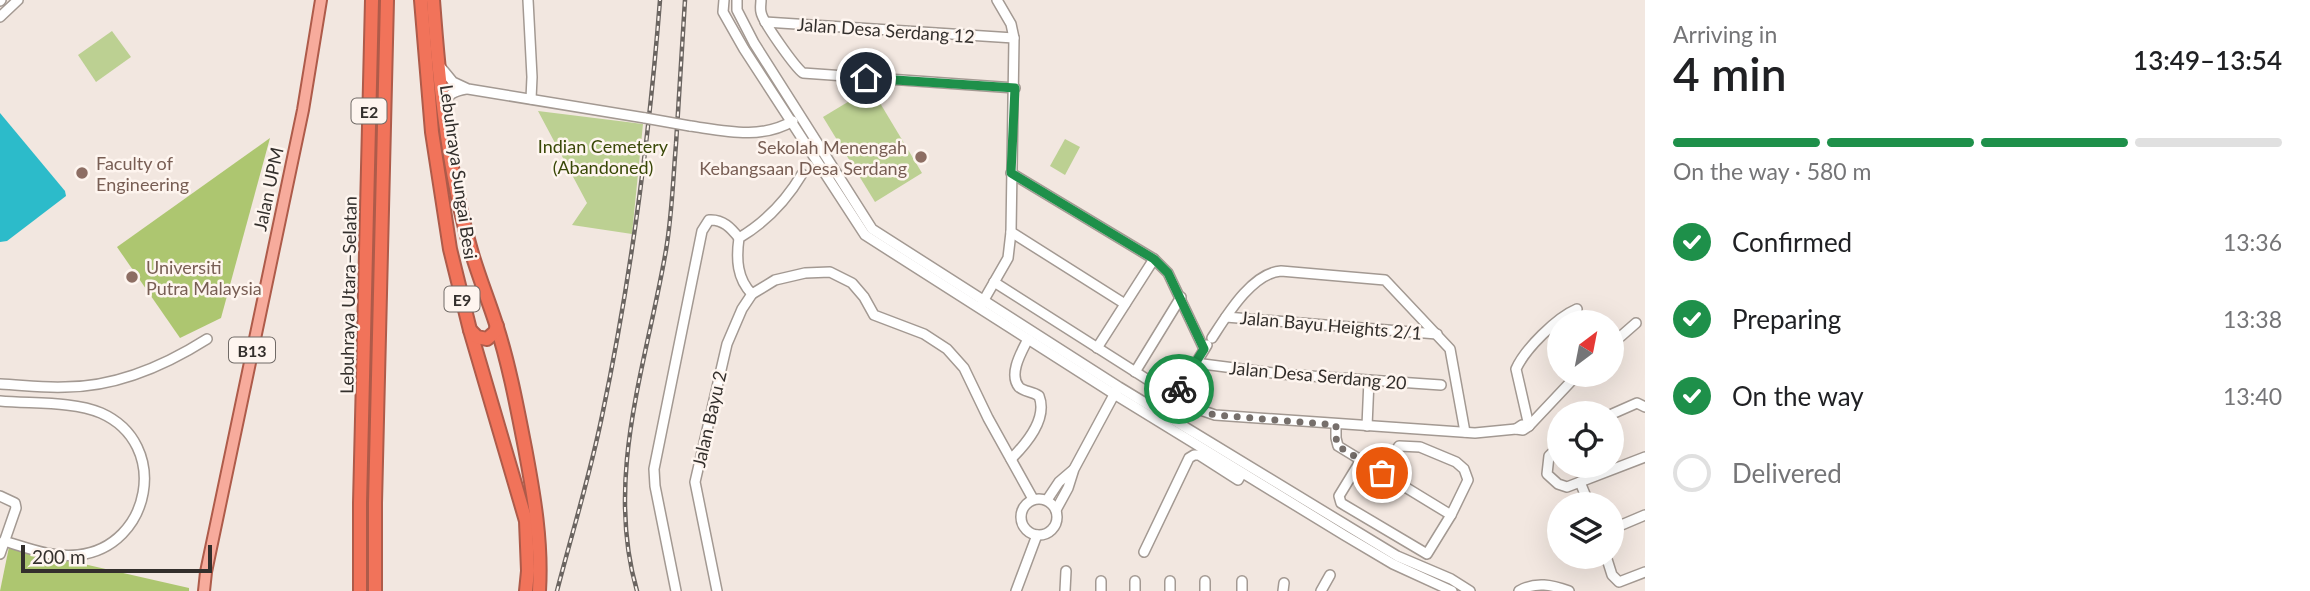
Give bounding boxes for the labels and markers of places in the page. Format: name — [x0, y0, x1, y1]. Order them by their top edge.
pin — [836, 48, 896, 108]
place label: Sekolah Menengah Kebangsaan Desa Serdang — [699, 136, 907, 179]
marker: Sekolah Menengah Kebangsaan Desa Serdang — [913, 149, 929, 165]
place label: Faculty of Engineering — [96, 152, 189, 195]
marker: Faculty of Engineering — [74, 165, 90, 181]
place label: Universiti Putra Malaysia — [146, 256, 262, 299]
marker: Universiti Putra Malaysia — [124, 269, 140, 285]
pin — [1352, 443, 1412, 503]

